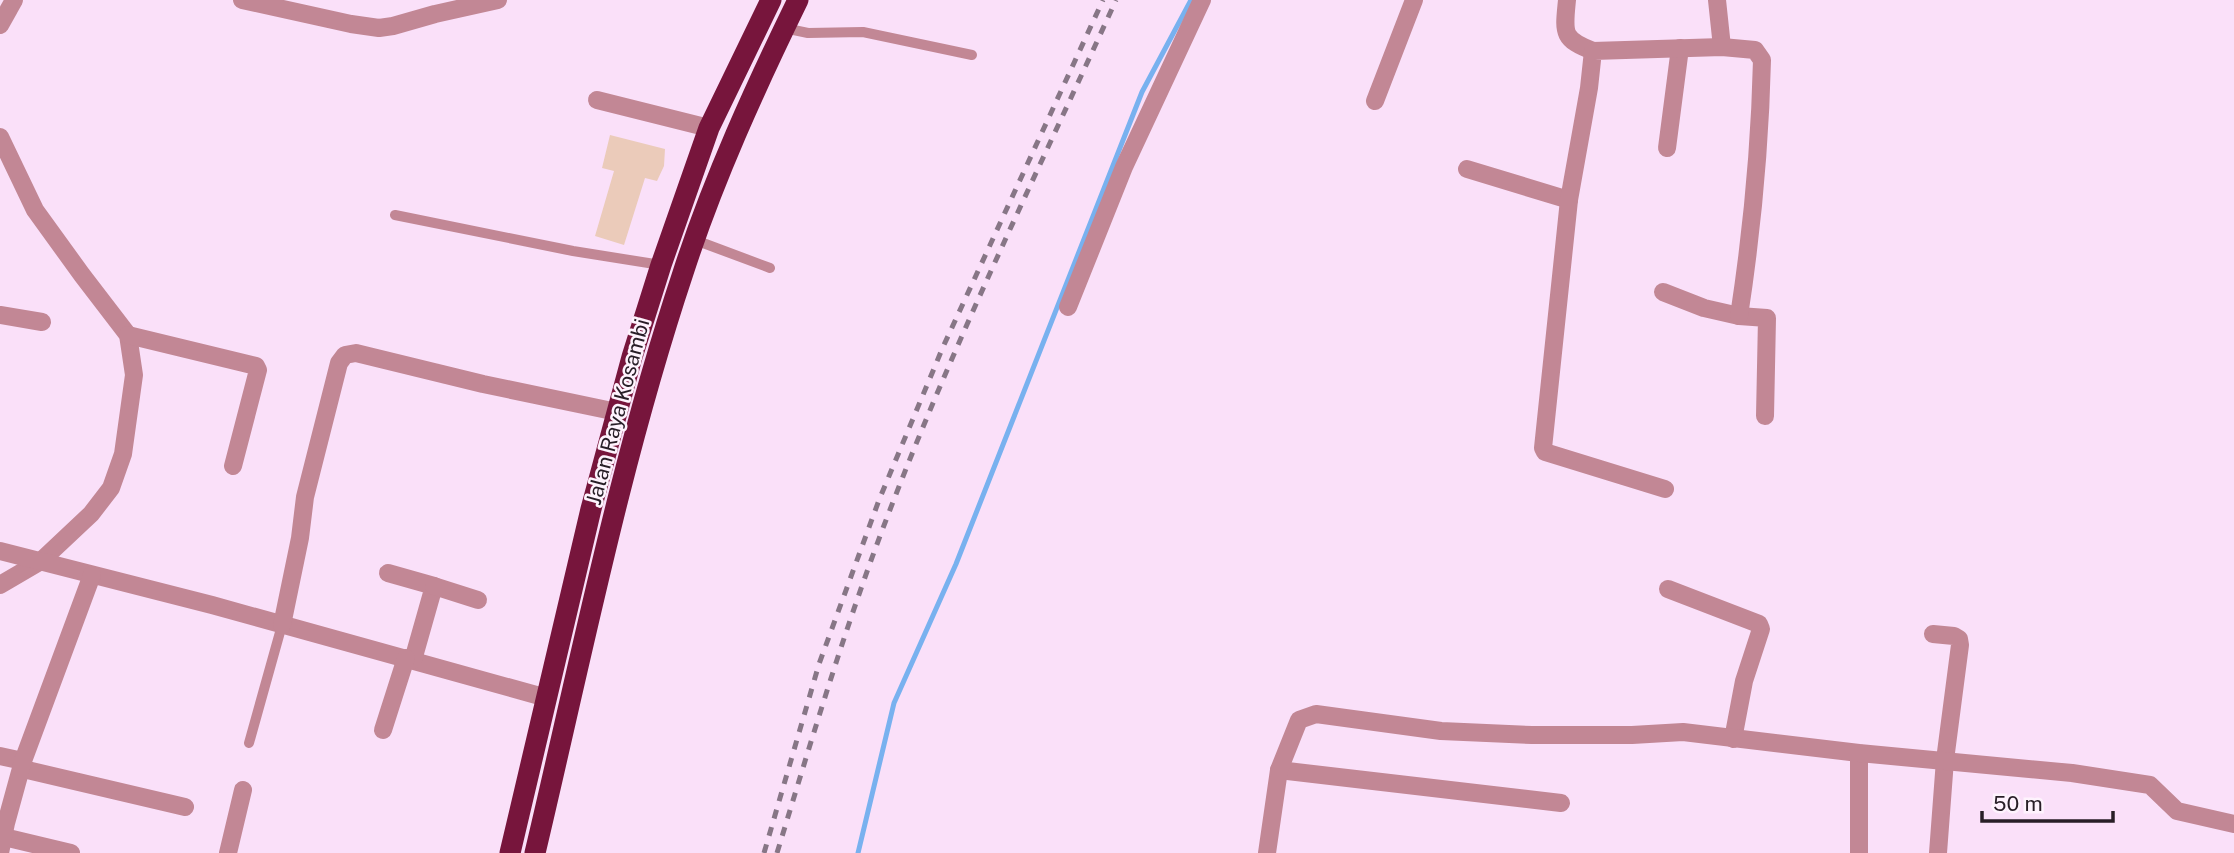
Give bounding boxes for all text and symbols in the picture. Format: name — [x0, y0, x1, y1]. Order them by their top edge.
street label: Jalan Raya Kosambi — [581, 316, 654, 508]
scale bar — [1982, 780, 2113, 824]
text: 50 m — [1993, 791, 2043, 816]

